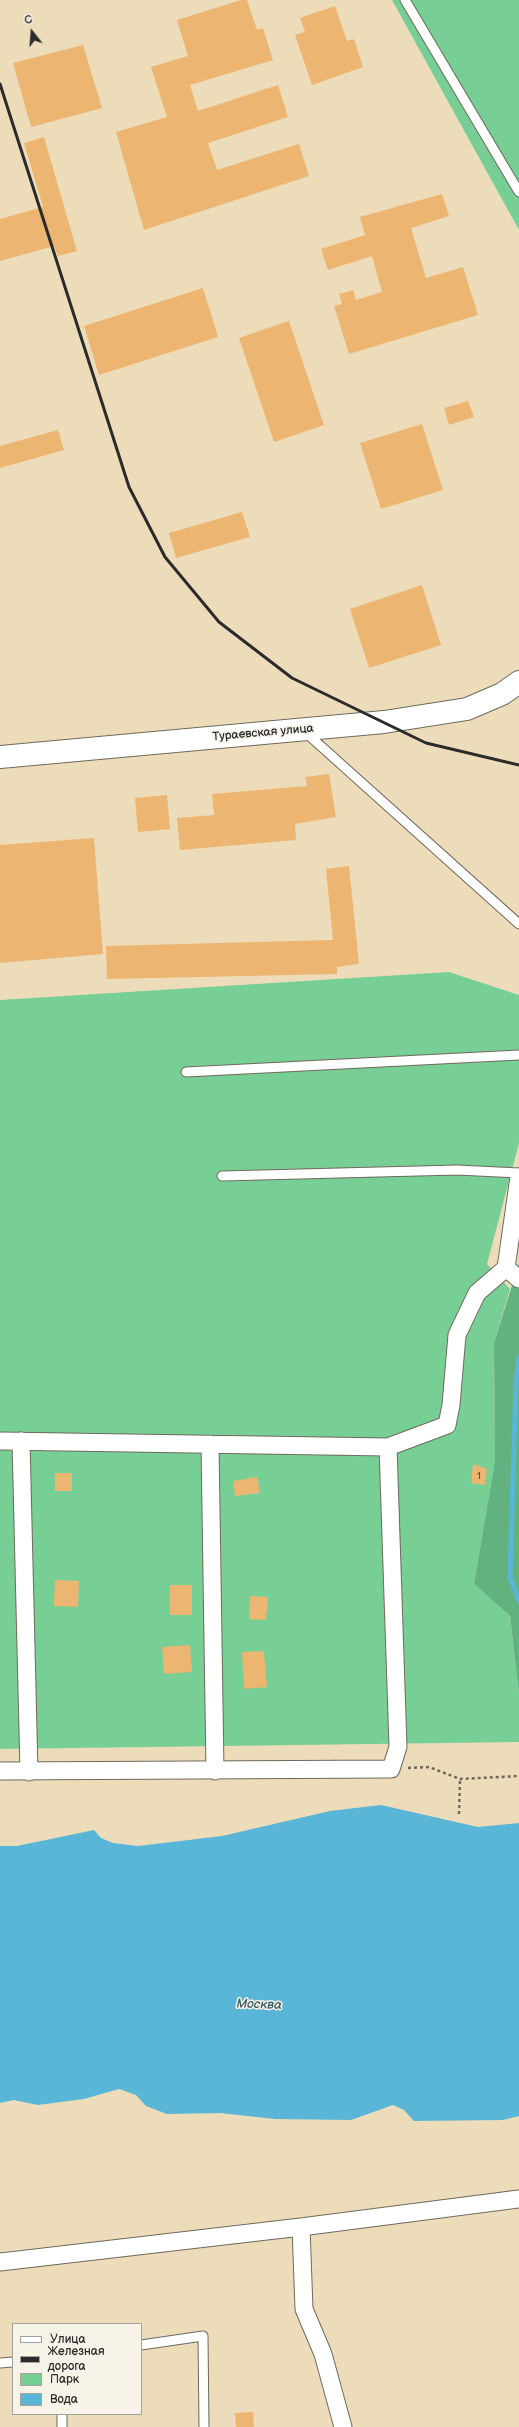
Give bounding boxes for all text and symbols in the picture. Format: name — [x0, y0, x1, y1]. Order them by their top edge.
north arrow — [12, 12, 52, 52]
text: С — [23, 13, 34, 27]
street label: Тураевская улица — [212, 721, 314, 745]
house number: 1 — [477, 1470, 481, 1482]
water label: Москва — [236, 1996, 282, 2014]
legend — [12, 2323, 142, 2415]
text: Улица — [50, 2332, 86, 2347]
text: Железная дорога — [48, 2344, 105, 2374]
text: Парк — [50, 2372, 79, 2387]
text: Вода — [50, 2392, 78, 2407]

